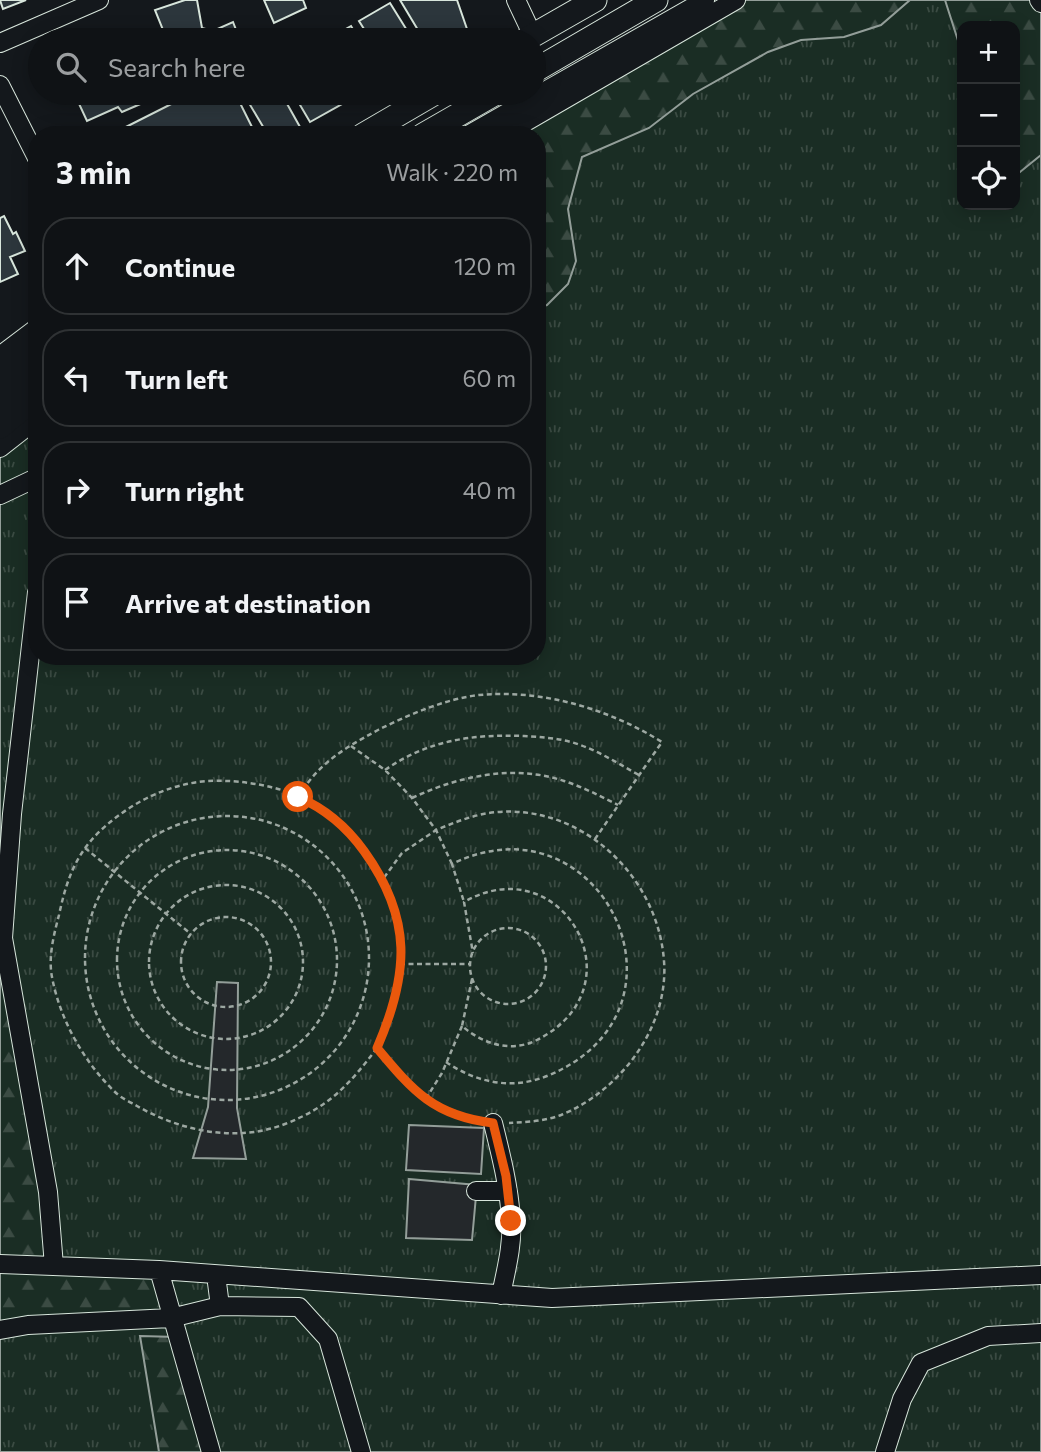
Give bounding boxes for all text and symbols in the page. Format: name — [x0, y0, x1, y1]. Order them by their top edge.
map controls — [957, 21, 1020, 210]
button: + — [957, 21, 1020, 84]
search box — [28, 28, 546, 105]
icon: search — [52, 48, 90, 86]
text: Search here — [108, 51, 246, 82]
button: − — [957, 84, 1020, 147]
button: locate — [957, 147, 1020, 210]
text: 3 min — [56, 153, 131, 190]
text: Walk · 220 m — [386, 158, 518, 186]
icon: ahead — [58, 247, 96, 285]
text: Continue — [125, 251, 235, 282]
text: 120 m — [454, 252, 516, 280]
icon: left — [58, 359, 96, 397]
text: Turn left — [125, 363, 228, 394]
text: 60 m — [463, 364, 516, 392]
icon: right — [58, 471, 96, 509]
text: Turn right — [125, 475, 244, 506]
text: 40 m — [463, 476, 516, 504]
icon: arrive — [58, 583, 96, 621]
text: Arrive at destination — [125, 587, 371, 618]
route start — [282, 781, 313, 812]
route end — [495, 1205, 526, 1236]

